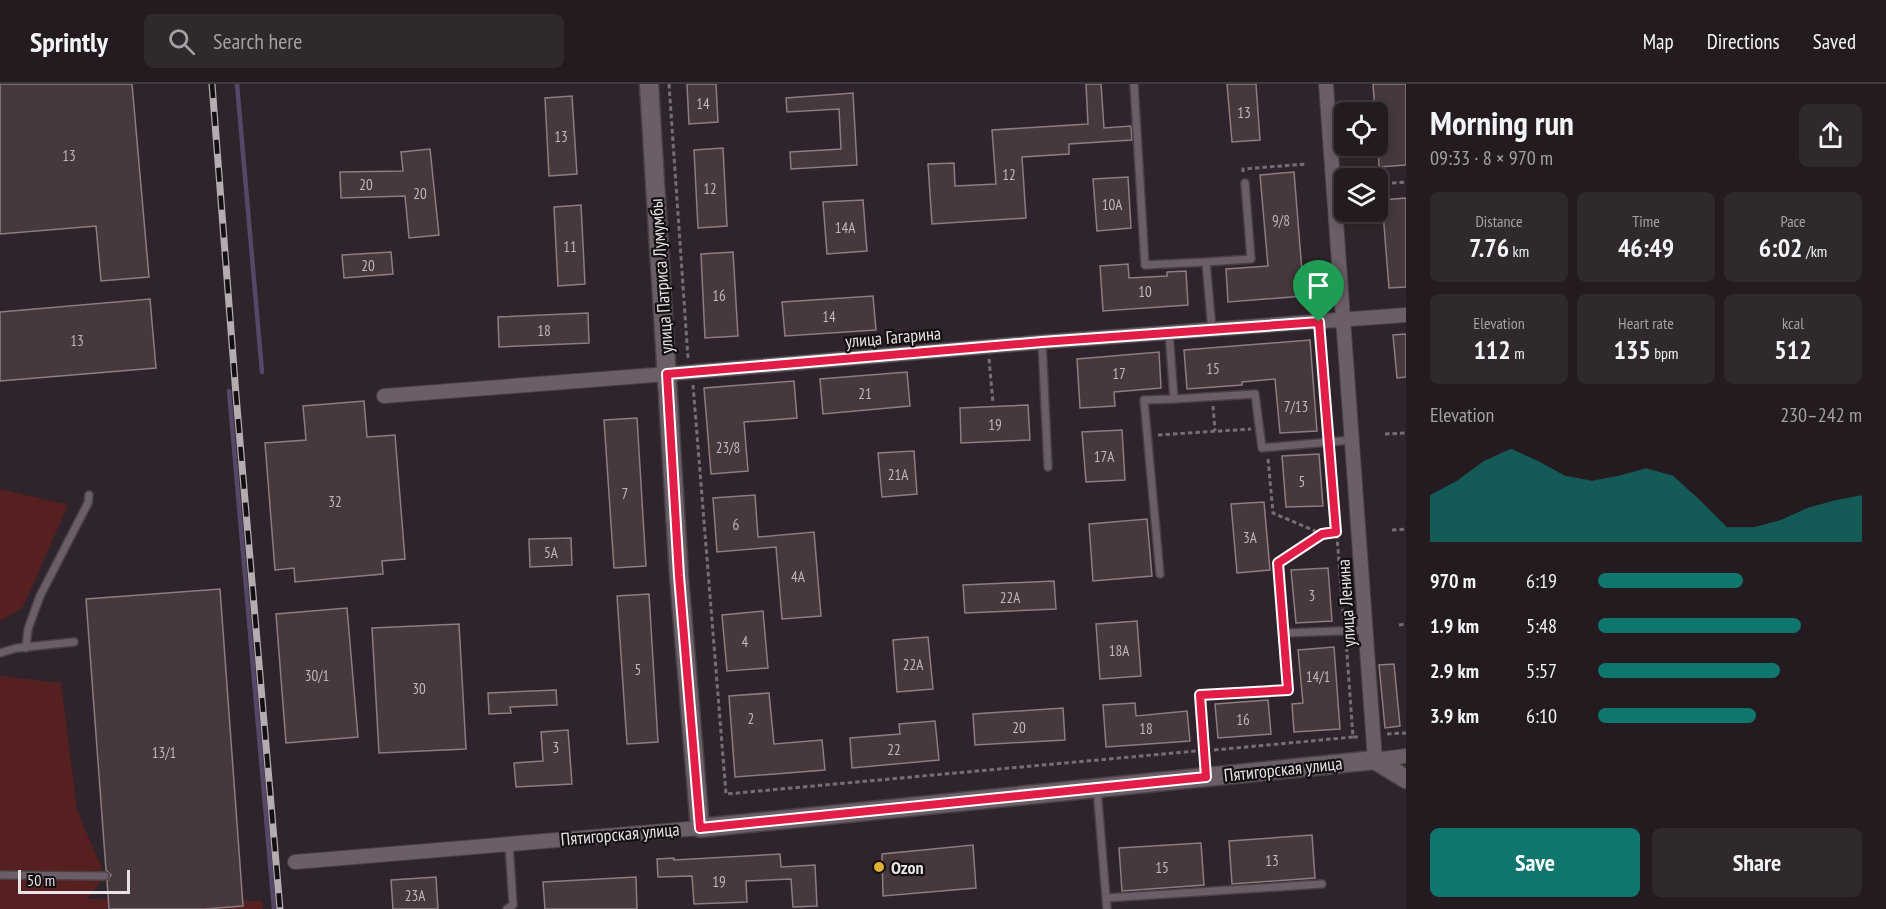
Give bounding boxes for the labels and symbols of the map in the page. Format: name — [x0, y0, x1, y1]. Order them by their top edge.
house number: 14 — [696, 94, 710, 113]
house number: 13 — [1237, 103, 1251, 122]
house number: 13 — [554, 127, 568, 146]
house number: 13 — [62, 146, 76, 165]
house number: 12 — [1002, 165, 1016, 184]
house number: 20 — [359, 175, 373, 194]
house number: 12 — [703, 179, 717, 198]
house number: 20 — [413, 184, 427, 203]
house number: 10А — [1102, 195, 1123, 214]
street label: улица Патриса Лумумбы — [644, 198, 678, 354]
house number: 9/8 — [1272, 211, 1290, 230]
house number: 14А — [835, 218, 856, 237]
house number: 11 — [563, 237, 577, 256]
house number: 20 — [361, 256, 375, 275]
pin — [1293, 260, 1344, 322]
house number: 10 — [1138, 282, 1152, 301]
house number: 16 — [712, 286, 726, 305]
house number: 14 — [822, 307, 836, 326]
house number: 18 — [537, 321, 551, 340]
street label: улица Гагарина — [844, 321, 942, 353]
house number: 13 — [70, 331, 84, 350]
house number: 15 — [1206, 359, 1220, 378]
house number: 17 — [1112, 364, 1126, 383]
house number: 21 — [858, 384, 872, 403]
house number: 7/13 — [1284, 397, 1308, 416]
house number: 19 — [988, 415, 1002, 434]
house number: 23/8 — [716, 438, 740, 457]
house number: 17А — [1094, 447, 1115, 466]
house number: 21А — [888, 465, 909, 484]
house number: 5 — [1299, 472, 1305, 491]
house number: 7 — [622, 484, 628, 503]
house number: 32 — [328, 492, 342, 511]
house number: 6 — [733, 515, 740, 534]
house number: 3А — [1243, 528, 1258, 547]
house number: 5А — [544, 543, 559, 562]
street label: улица Ленина — [1331, 558, 1361, 648]
house number: 4А — [791, 567, 806, 586]
house number: 3 — [1309, 586, 1315, 605]
house number: 22А — [1000, 588, 1021, 607]
house number: 4 — [742, 632, 749, 651]
house number: 18А — [1109, 641, 1130, 660]
house number: 22А — [903, 655, 924, 674]
house number: 5 — [635, 660, 641, 679]
house number: 30/1 — [305, 666, 329, 685]
house number: 14/1 — [1306, 667, 1330, 686]
house number: 30 — [412, 679, 426, 698]
house number: 2 — [748, 709, 754, 728]
house number: 16 — [1236, 710, 1250, 729]
house number: 20 — [1012, 718, 1026, 737]
house number: 18 — [1139, 719, 1153, 738]
house number: 3 — [553, 738, 559, 757]
house number: 22 — [887, 740, 901, 759]
house number: 13/1 — [152, 743, 176, 762]
street label: Пятигорская улица — [1223, 751, 1343, 787]
street label: Пятигорская улица — [560, 817, 680, 851]
house number: 13 — [1265, 851, 1279, 870]
place label: Ozon — [891, 856, 924, 879]
house number: 15 — [1155, 858, 1169, 877]
marker: Ozon — [872, 860, 886, 874]
scale bar — [18, 867, 130, 894]
house number: 19 — [712, 872, 726, 891]
house number: 23А — [405, 886, 426, 905]

